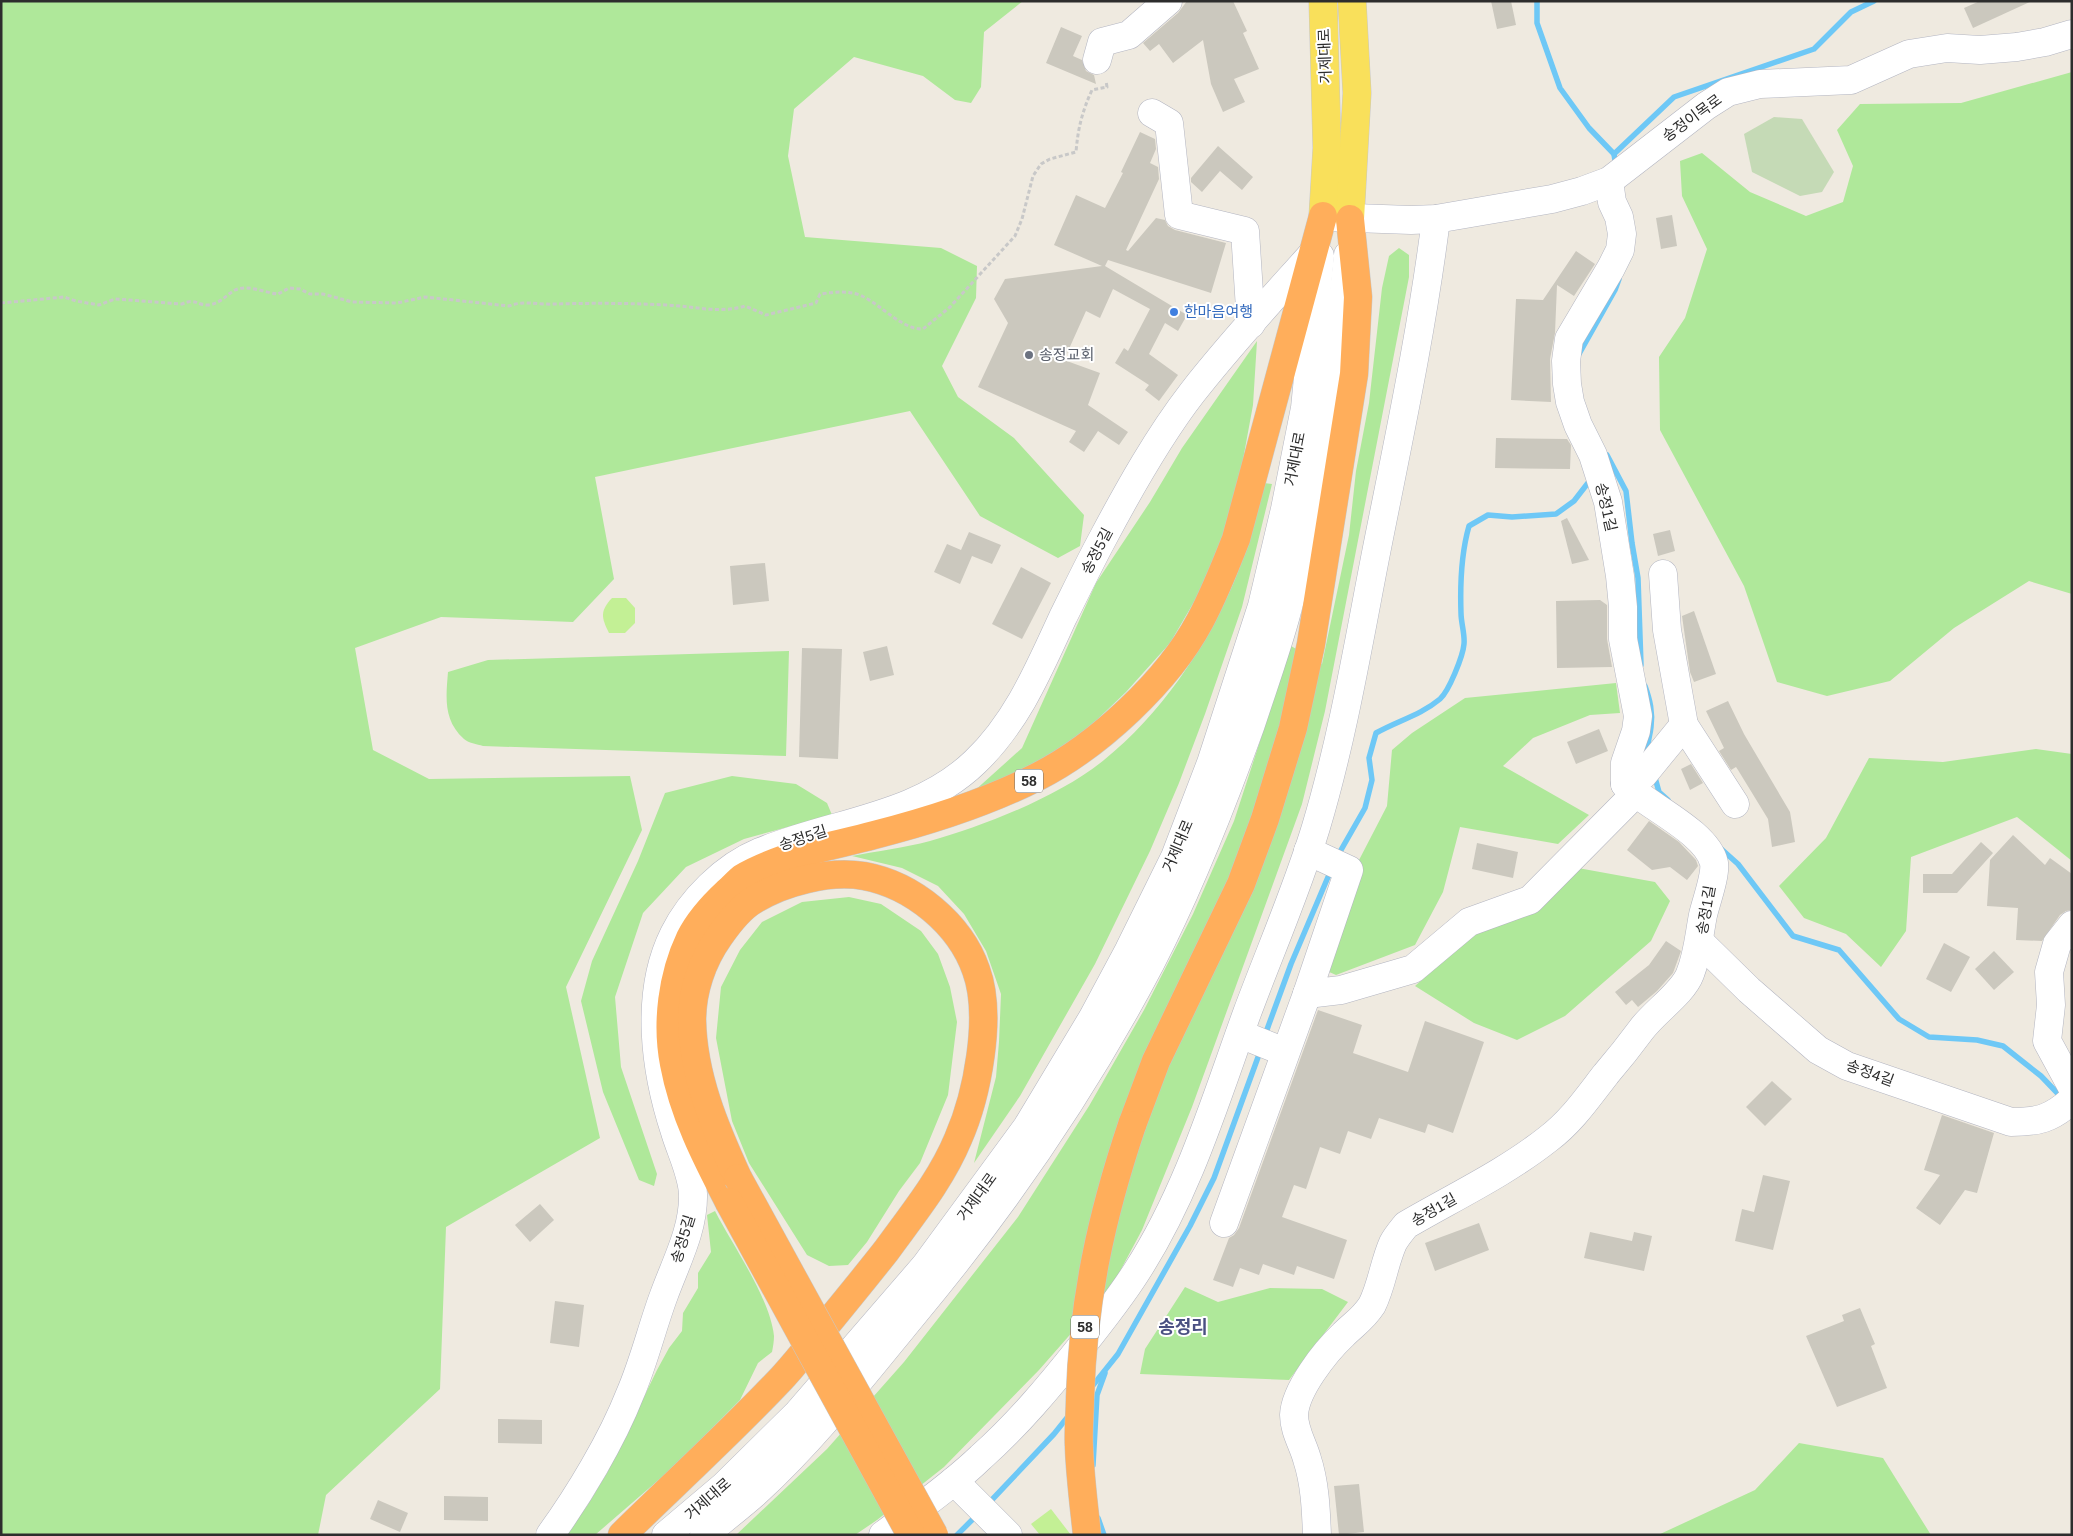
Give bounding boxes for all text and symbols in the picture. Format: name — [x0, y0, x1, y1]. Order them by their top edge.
street label: 거제대로 — [1315, 28, 1334, 84]
street label: 송정이목로 — [1659, 90, 1725, 145]
place label: 한마음여행 — [1184, 303, 1253, 320]
marker: 한마음여행 — [1168, 306, 1180, 318]
place label: 송정교회 — [1039, 346, 1094, 363]
marker: 송정교회 — [1023, 349, 1035, 361]
street label: 거제대로 — [1281, 430, 1308, 488]
street label: 송정1길 — [1593, 481, 1620, 533]
street label: 송정5길 — [1077, 525, 1116, 577]
road number: 58 — [1015, 769, 1043, 792]
street label: 거제대로 — [1159, 817, 1196, 875]
street label: 송정5길 — [777, 822, 829, 853]
street label: 송정1길 — [1693, 884, 1718, 936]
street label: 송정4길 — [1844, 1056, 1896, 1089]
street label: 거제대로 — [953, 1169, 1000, 1224]
street label: 송정1길 — [1408, 1190, 1460, 1229]
street label: 송정5길 — [667, 1213, 698, 1265]
road number: 58 — [1071, 1315, 1099, 1338]
district label: 송정리 — [1158, 1317, 1208, 1337]
street label: 거제대로 — [681, 1474, 734, 1523]

